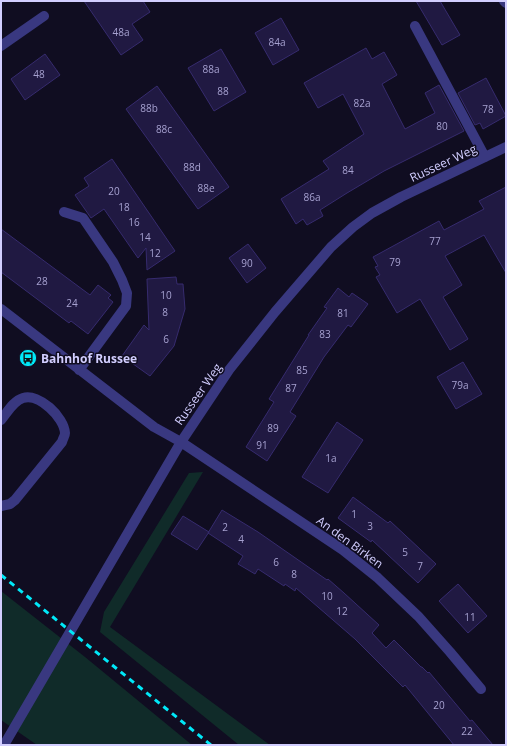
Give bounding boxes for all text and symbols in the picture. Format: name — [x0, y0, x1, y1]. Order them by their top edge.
house number: 48a — [113, 25, 130, 39]
house number: 84a — [269, 35, 286, 49]
house number: 88a — [203, 62, 220, 76]
house number: 48 — [33, 67, 45, 81]
house number: 88 — [217, 84, 229, 98]
house number: 82a — [354, 96, 371, 110]
house number: 88b — [140, 101, 158, 115]
house number: 78 — [482, 102, 494, 116]
house number: 80 — [436, 119, 448, 133]
house number: 88c — [156, 122, 172, 136]
street label: Russeer Weg — [407, 140, 480, 186]
house number: 88d — [183, 160, 201, 174]
house number: 84 — [342, 163, 354, 177]
house number: 88e — [197, 181, 215, 195]
house number: 20 — [108, 184, 120, 198]
house number: 86a — [304, 190, 321, 204]
house number: 18 — [118, 200, 130, 214]
house number: 16 — [128, 215, 140, 229]
house number: 14 — [139, 230, 151, 244]
house number: 77 — [429, 234, 441, 248]
house number: 12 — [149, 246, 161, 260]
house number: 79 — [389, 255, 401, 269]
house number: 90 — [241, 256, 253, 270]
house number: 28 — [36, 274, 48, 288]
house number: 10 — [160, 288, 172, 302]
house number: 24 — [66, 296, 78, 310]
house number: 8 — [162, 305, 168, 319]
house number: 81 — [337, 306, 349, 320]
house number: 83 — [319, 327, 331, 341]
house number: 6 — [163, 332, 169, 346]
bus stop icon: Bahnhof Russee — [18, 348, 38, 368]
place label: Bahnhof Russee — [41, 350, 137, 367]
street label: Russeer Weg — [170, 359, 226, 428]
house number: 85 — [296, 363, 308, 377]
house number: 79a — [452, 378, 469, 392]
house number: 87 — [285, 381, 297, 395]
house number: 89 — [267, 421, 279, 435]
house number: 91 — [256, 438, 268, 452]
house number: 1a — [325, 451, 337, 465]
house number: 1 — [351, 507, 357, 521]
street label: An den Birken — [313, 512, 387, 572]
house number: 3 — [367, 519, 373, 533]
house number: 2 — [222, 520, 228, 534]
house number: 4 — [238, 532, 244, 546]
house number: 5 — [402, 545, 408, 559]
house number: 6 — [273, 555, 279, 569]
house number: 7 — [417, 559, 423, 573]
house number: 8 — [291, 567, 297, 581]
house number: 10 — [321, 589, 333, 603]
house number: 12 — [336, 604, 348, 618]
house number: 11 — [464, 610, 476, 624]
house number: 20 — [433, 698, 445, 712]
house number: 22 — [461, 724, 473, 738]

